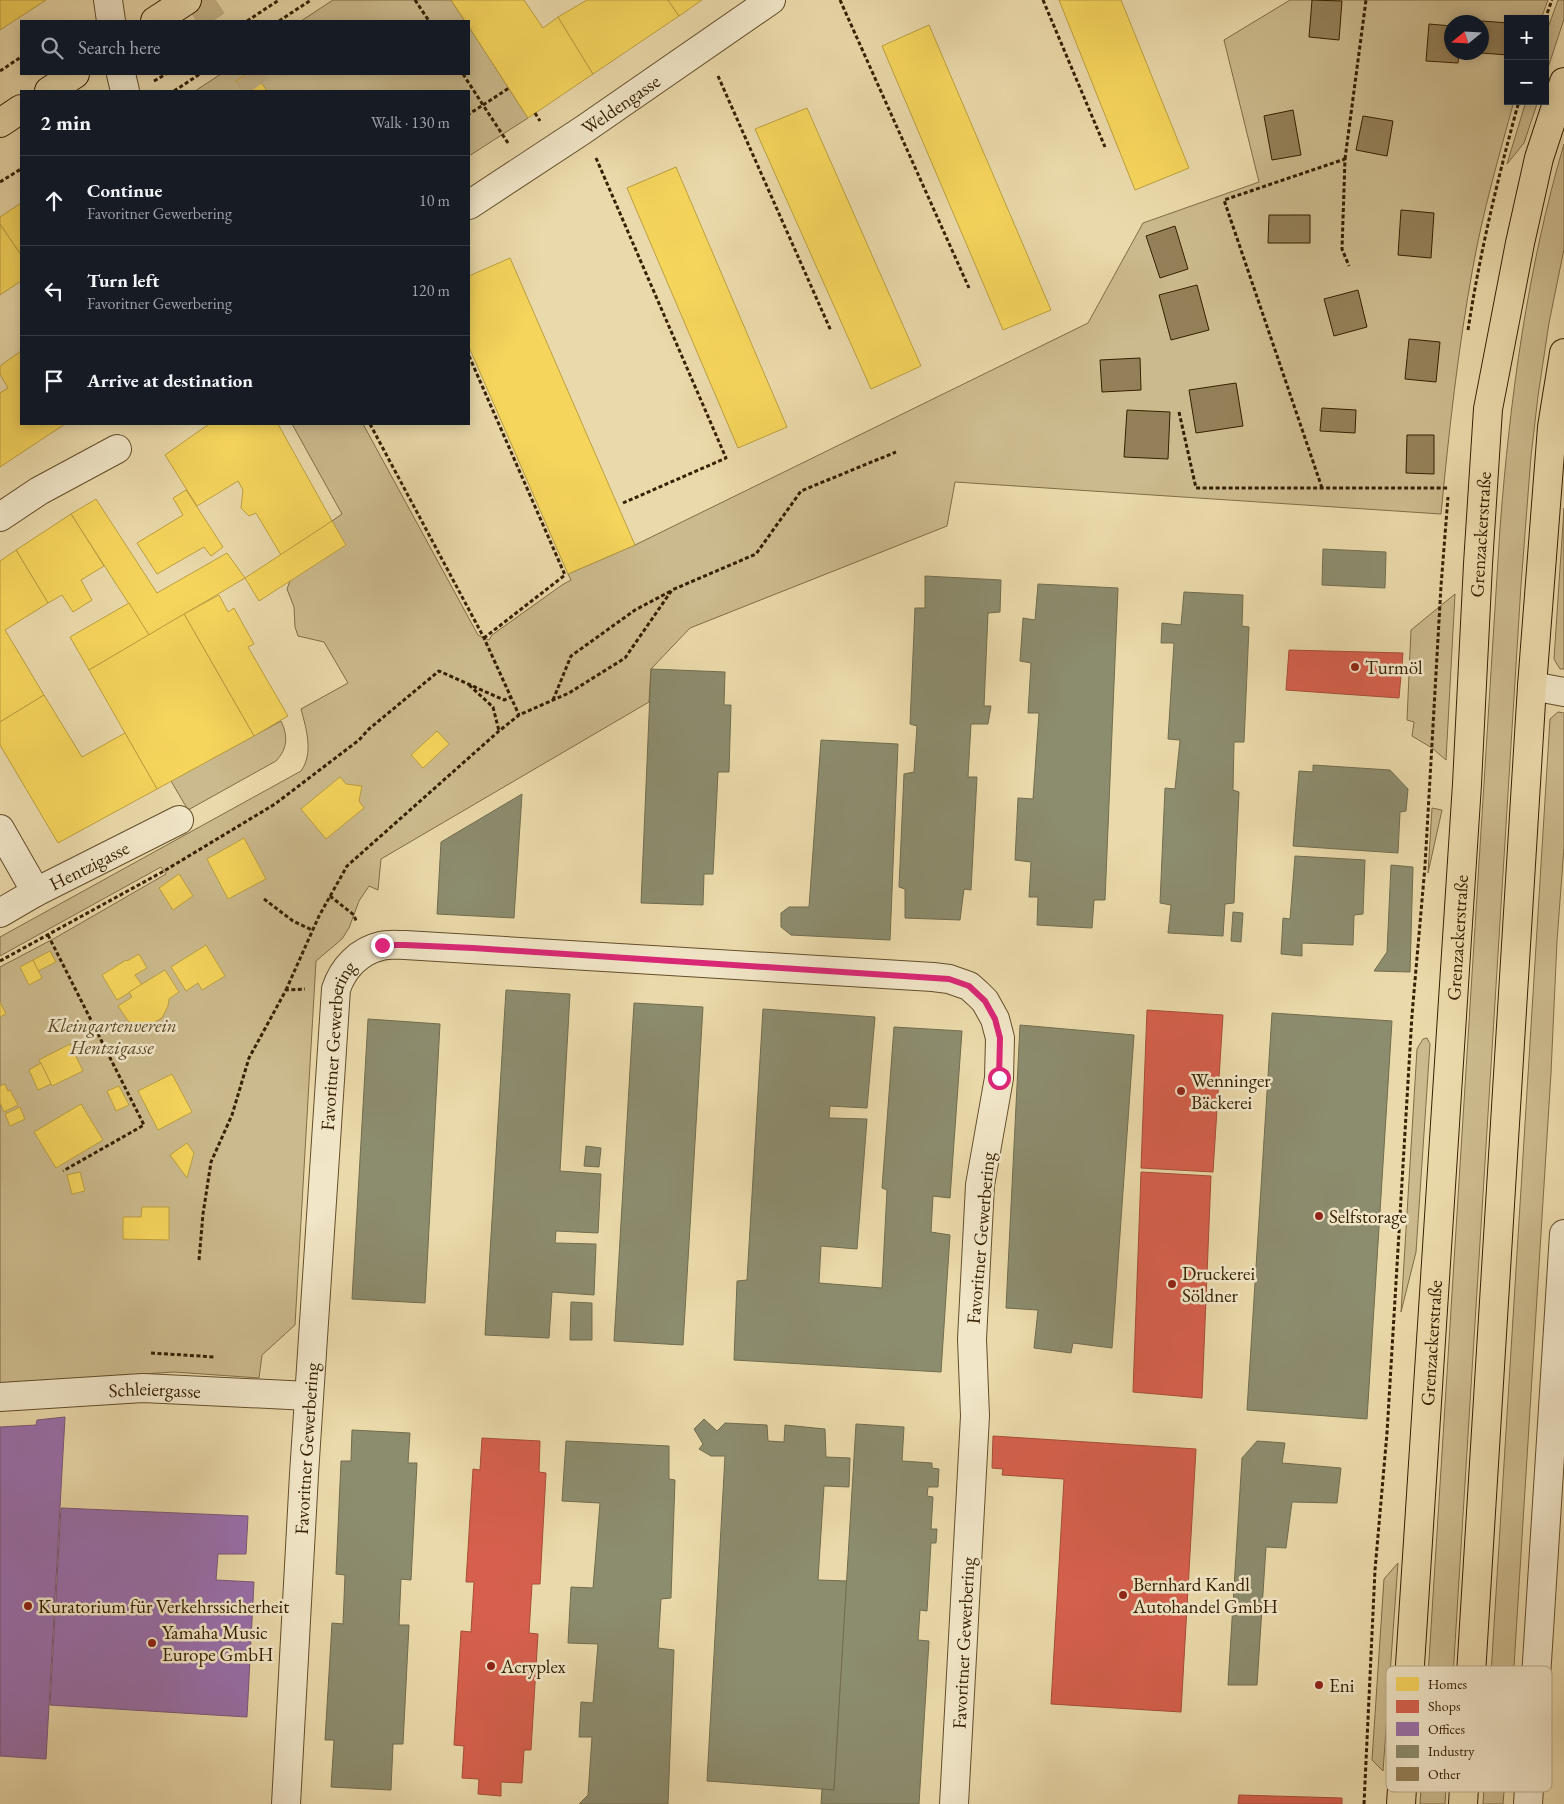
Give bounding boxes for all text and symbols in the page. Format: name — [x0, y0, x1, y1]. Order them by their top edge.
north arrow — [1444, 15, 1489, 60]
map controls — [1504, 15, 1549, 105]
button: + — [1504, 15, 1549, 60]
search box — [20, 20, 470, 75]
icon: search — [38, 34, 66, 62]
text: Search here — [78, 35, 160, 60]
button: − — [1504, 60, 1549, 105]
street label: Weldengasse — [577, 69, 665, 140]
text: 2 min — [40, 109, 91, 136]
text: Walk · 130 m — [371, 112, 450, 133]
text: Continue — [87, 178, 162, 203]
icon: ahead — [40, 187, 68, 215]
text: 10 m — [419, 190, 450, 211]
text: Favoritner Gewerbering — [87, 203, 232, 224]
text: Turn left — [87, 268, 159, 293]
icon: left — [40, 277, 68, 305]
text: 120 m — [411, 280, 450, 301]
text: Favoritner Gewerbering — [87, 293, 232, 314]
icon: arrive — [40, 367, 68, 395]
text: Arrive at destination — [87, 368, 253, 393]
street label: Grenzackerstraße — [1464, 471, 1497, 598]
place label: Turmöl — [1365, 655, 1423, 680]
marker: Turmöl — [1349, 661, 1361, 673]
street label: Hentzigasse — [45, 835, 133, 896]
street label: Grenzackerstraße — [1441, 874, 1474, 1001]
route end — [371, 934, 394, 957]
street label: Favoritner Gewerbering — [315, 954, 362, 1131]
park label: Kleingartenverein Hentzigasse — [46, 1013, 177, 1060]
route start — [988, 1067, 1011, 1090]
place label: Wenninger Bäckerei — [1191, 1068, 1271, 1115]
marker: Wenninger Bäckerei — [1175, 1085, 1187, 1097]
street label: Favoritner Gewerbering — [961, 1150, 1001, 1325]
place label: Selfstorage — [1329, 1204, 1407, 1229]
marker: Selfstorage — [1313, 1210, 1325, 1222]
place label: Druckerei Söldner — [1182, 1261, 1255, 1308]
marker: Druckerei Söldner — [1166, 1278, 1178, 1290]
street label: Grenzackerstraße — [1415, 1279, 1448, 1407]
street label: Favoritner Gewerbering — [289, 1361, 324, 1535]
street label: Schleiergasse — [108, 1376, 201, 1404]
street label: Favoritner Gewerbering — [947, 1556, 981, 1730]
place label: Bernhard Kandl Autohandel GmbH — [1132, 1572, 1278, 1619]
marker: Bernhard Kandl Autohandel GmbH — [1117, 1589, 1129, 1601]
place label: Kuratorium für Verkehrssicherheit — [38, 1594, 289, 1619]
marker: Kuratorium für Verkehrssicherheit — [22, 1600, 34, 1612]
place label: Yamaha Music Europe GmbH — [162, 1620, 273, 1667]
marker: Yamaha Music Europe GmbH — [146, 1637, 158, 1649]
place label: Acryplex — [500, 1654, 567, 1679]
marker: Acryplex — [485, 1660, 497, 1672]
legend — [1386, 1666, 1552, 1792]
place label: Eni — [1329, 1673, 1355, 1698]
text: Homes — [1428, 1675, 1468, 1693]
marker: Eni — [1313, 1679, 1325, 1691]
text: Shops — [1428, 1697, 1461, 1715]
text: Offices — [1428, 1720, 1465, 1738]
text: Industry — [1428, 1742, 1475, 1760]
text: Other — [1428, 1765, 1461, 1783]

